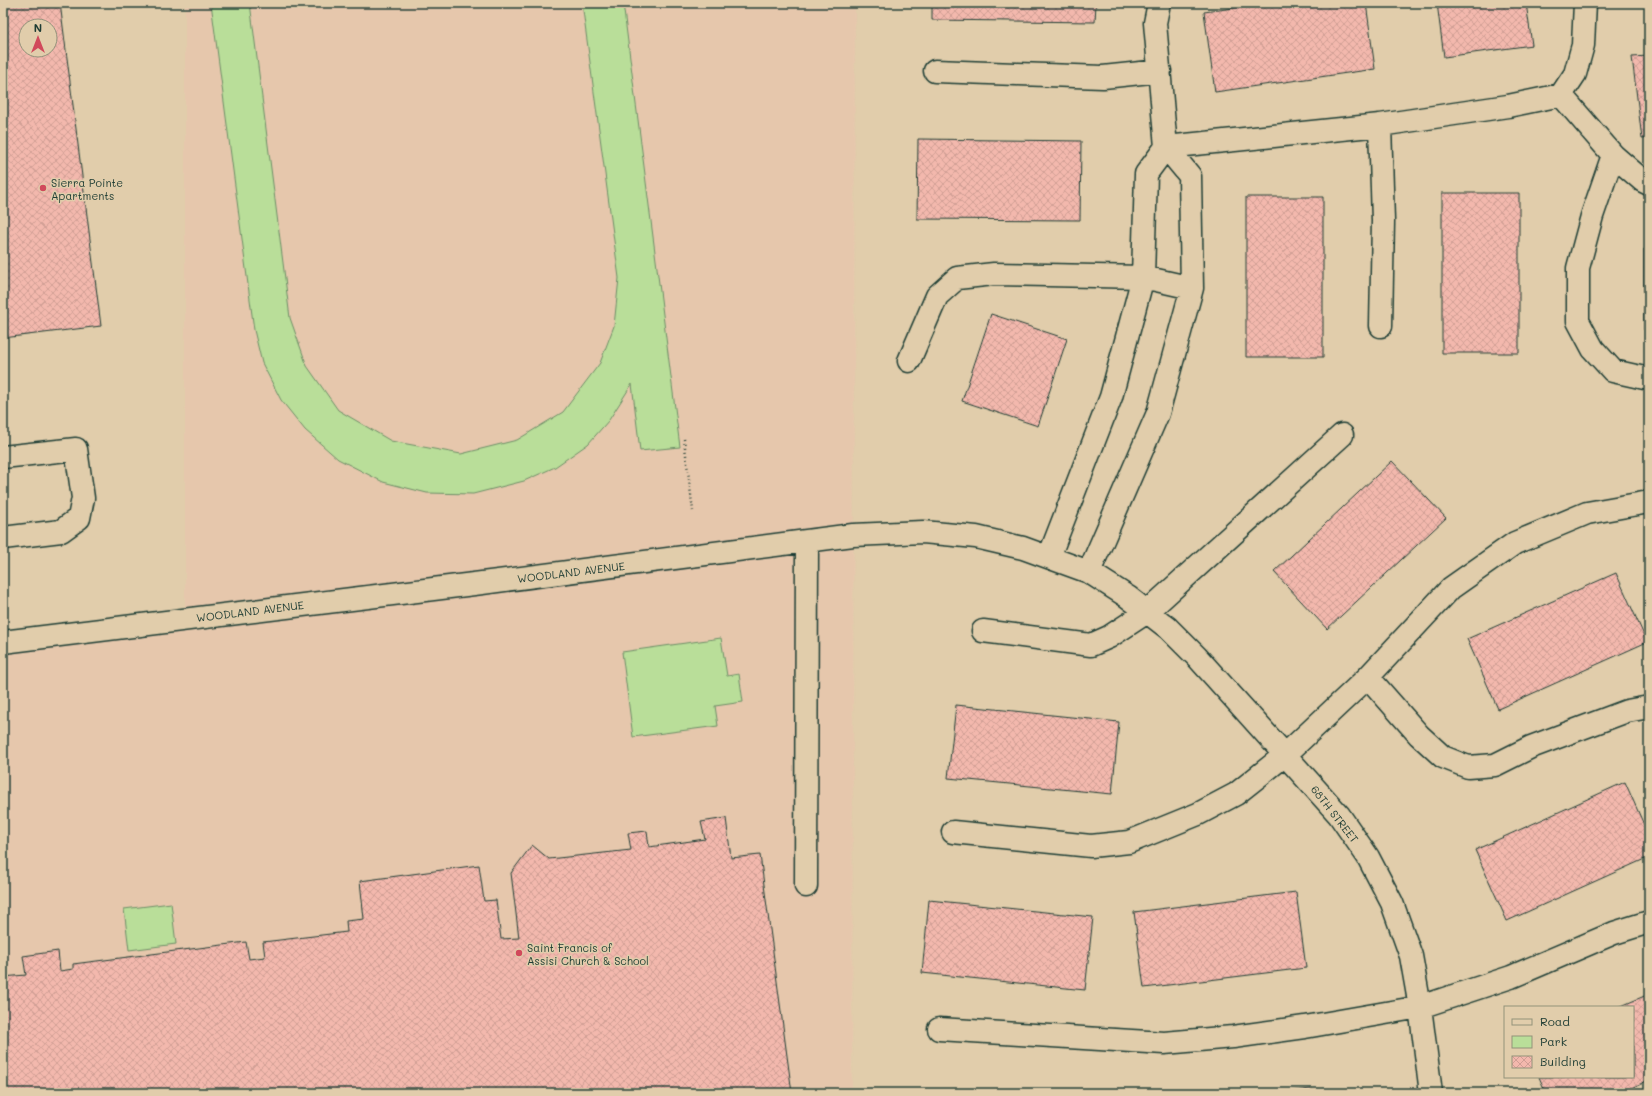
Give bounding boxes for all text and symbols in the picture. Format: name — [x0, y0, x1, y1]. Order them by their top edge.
north arrow — [18, 18, 58, 58]
text: N — [34, 20, 42, 35]
place label: Sierra Pointe Apartments — [51, 175, 123, 203]
marker: Sierra Pointe Apartments — [38, 183, 48, 193]
street label: WOODLAND AVENUE — [516, 558, 626, 586]
street label: WOODLAND AVENUE — [195, 597, 305, 625]
street label: 68TH STREET — [1308, 782, 1362, 846]
place label: Saint Francis of Assisi Church & School — [527, 940, 649, 968]
marker: Saint Francis of Assisi Church & School — [514, 948, 524, 958]
legend — [1504, 1006, 1634, 1078]
text: Road — [1540, 1013, 1570, 1029]
text: Park — [1540, 1033, 1567, 1049]
text: Building — [1540, 1053, 1586, 1069]

